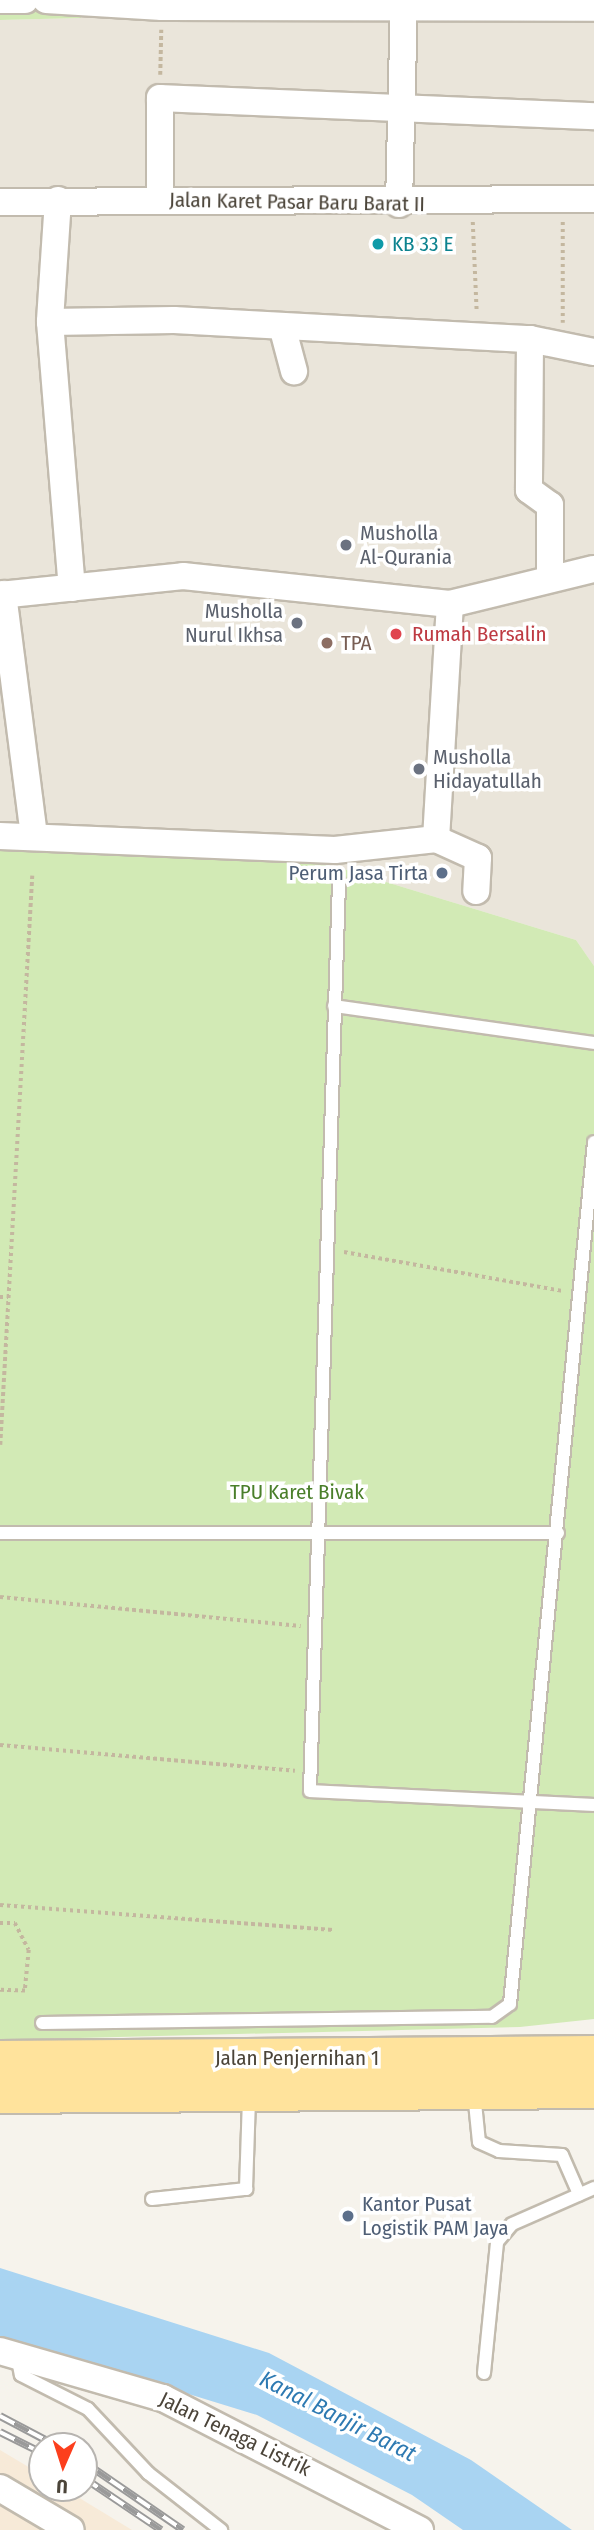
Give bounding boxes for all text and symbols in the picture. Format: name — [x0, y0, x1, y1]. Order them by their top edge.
street label: Jalan Karet Pasar Baru Barat II — [169, 187, 425, 217]
place label: KB 33 E — [392, 231, 453, 257]
marker: KB 33 E — [370, 236, 386, 252]
place label: Musholla Al-Qurania — [360, 520, 452, 570]
marker: Musholla Al-Qurania — [338, 537, 354, 553]
place label: Musholla Nurul Ikhsa — [185, 598, 283, 648]
marker: Musholla Nurul Ikhsa — [289, 615, 305, 631]
place label: Rumah Bersalin — [412, 621, 547, 647]
marker: Rumah Bersalin — [386, 624, 406, 644]
place label: TPA — [341, 630, 371, 656]
marker: TPA — [319, 635, 335, 651]
place label: Musholla Hidayatullah — [433, 744, 542, 794]
marker: Musholla Hidayatullah — [411, 761, 427, 777]
place label: Perum Jasa Tirta — [289, 860, 428, 886]
marker: Perum Jasa Tirta — [434, 865, 450, 881]
park label: TPU Karet Bivak — [230, 1479, 364, 1505]
street label: Jalan Penjernihan 1 — [215, 2045, 379, 2071]
place label: Kantor Pusat Logistik PAM Jaya — [362, 2191, 509, 2241]
marker: Kantor Pusat Logistik PAM Jaya — [340, 2208, 356, 2224]
water label: Kanal Banjir Barat — [255, 2365, 421, 2467]
street label: Jalan Tenaga Listrik — [155, 2386, 315, 2482]
north arrow — [28, 2432, 98, 2502]
text: U — [56, 2475, 68, 2498]

